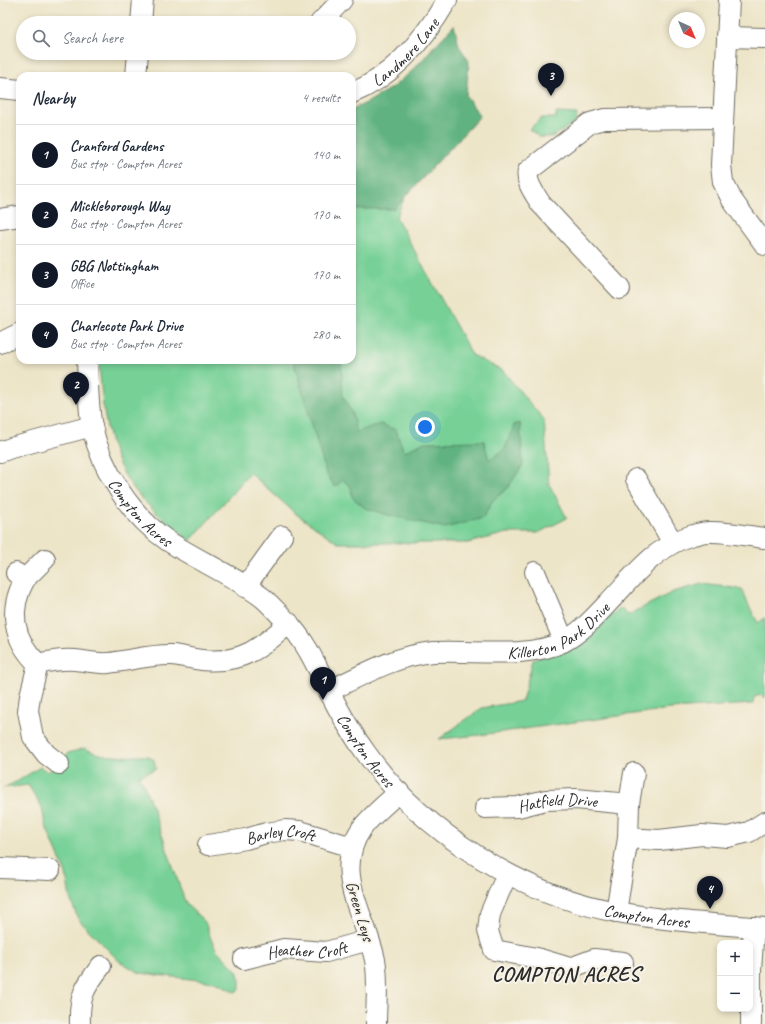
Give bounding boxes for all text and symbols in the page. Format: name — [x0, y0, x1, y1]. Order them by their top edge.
north arrow — [669, 12, 705, 48]
street label: Landmere Lane — [368, 13, 444, 91]
search box — [16, 16, 356, 60]
icon: search — [30, 27, 52, 49]
text: Search here — [62, 29, 123, 48]
pin: 3 — [538, 63, 564, 96]
text: Nearby — [32, 88, 75, 109]
text: 4 results — [302, 90, 340, 106]
text: Cranford Gardens — [70, 137, 163, 156]
text: 1 — [42, 147, 48, 163]
text: 140 m — [312, 147, 340, 163]
text: Bus stop · Compton Acres — [70, 156, 181, 172]
text: Mickleborough Way — [70, 197, 170, 216]
text: 2 — [42, 207, 48, 223]
text: 170 m — [312, 207, 340, 223]
text: Bus stop · Compton Acres — [70, 216, 181, 232]
text: GBG Nottingham — [70, 257, 158, 276]
text: 3 — [42, 267, 48, 283]
text: 170 m — [312, 267, 340, 283]
text: Office — [70, 276, 94, 292]
text: Charlecote Park Drive — [70, 317, 183, 336]
text: 4 — [42, 327, 48, 343]
text: 280 m — [312, 327, 340, 343]
text: Bus stop · Compton Acres — [70, 336, 181, 352]
pin: 2 — [63, 372, 89, 405]
your location — [415, 417, 435, 437]
street label: Compton Acres — [104, 474, 178, 552]
street label: Killerton Park Drive — [507, 597, 615, 663]
pin: 1 — [310, 667, 336, 700]
street label: Compton Acres — [333, 710, 401, 793]
street label: Hatfield Drive — [515, 788, 600, 817]
street label: Barley Croft — [243, 820, 320, 849]
pin: 4 — [697, 876, 723, 909]
street label: Green Leys — [341, 878, 380, 946]
street label: Compton Acres — [602, 899, 692, 932]
street label: Heather Croft — [264, 936, 351, 964]
map controls — [717, 940, 753, 1012]
button: + — [717, 940, 753, 976]
district label: COMPTON ACRES — [492, 961, 644, 987]
button: − — [717, 976, 753, 1012]

